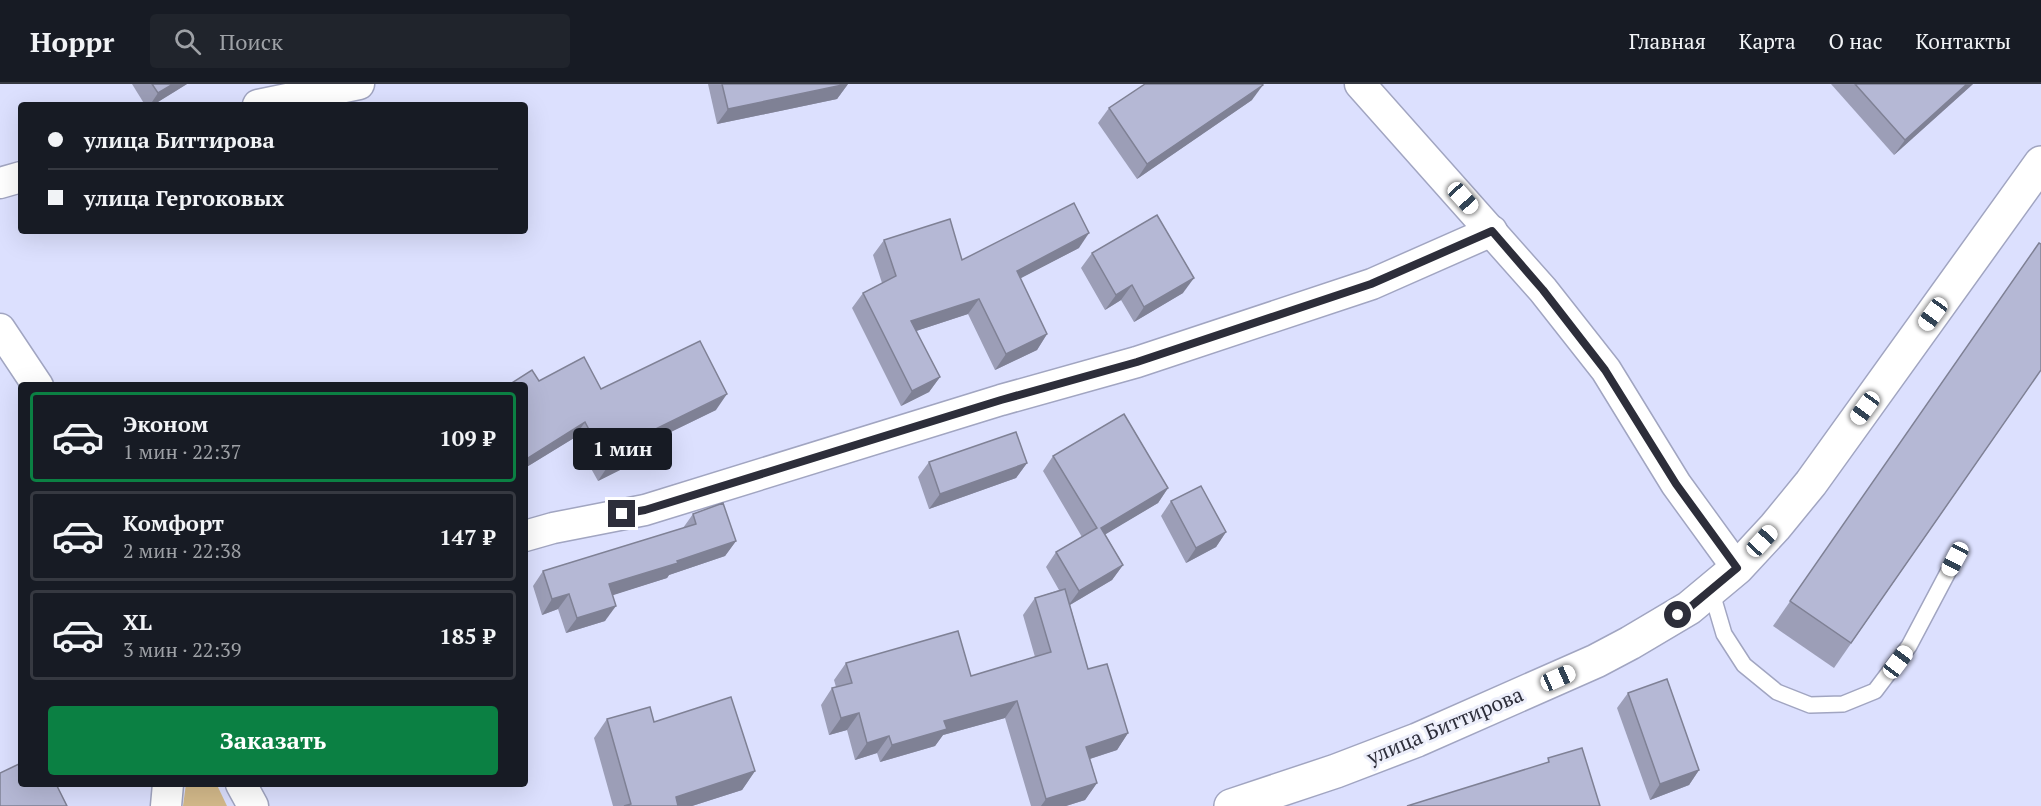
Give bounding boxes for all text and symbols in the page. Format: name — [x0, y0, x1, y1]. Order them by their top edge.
search box — [150, 14, 570, 68]
text: Hoppr — [30, 23, 114, 60]
icon: search — [171, 25, 204, 58]
text: Поиск — [219, 27, 283, 56]
text: Главная — [1629, 27, 1706, 55]
text: Карта — [1739, 27, 1796, 55]
text: О нас — [1829, 27, 1882, 55]
text: Контакты — [1915, 27, 2011, 55]
text: улица Биттирова — [84, 125, 275, 154]
car — [1444, 179, 1482, 217]
text: улица Гергоковых — [84, 183, 284, 212]
car — [1915, 294, 1951, 334]
car — [1847, 388, 1883, 428]
text: Эконом — [123, 409, 208, 438]
icon: car — [51, 410, 105, 464]
text: 109 ₽ — [439, 423, 495, 452]
callout: 1 мин — [572, 427, 672, 469]
text: 1 мин — [593, 435, 652, 462]
text: 1 мин · 22:37 — [123, 438, 241, 465]
route end — [608, 500, 635, 527]
text: Комфорт — [123, 508, 224, 537]
icon: car — [51, 509, 105, 563]
text: 147 ₽ — [439, 522, 495, 551]
car — [1743, 522, 1781, 560]
text: 2 мин · 22:38 — [123, 537, 241, 564]
car — [1939, 539, 1971, 579]
route start — [1664, 601, 1691, 628]
text: XL — [123, 607, 152, 636]
icon: car — [51, 608, 105, 662]
text: 185 ₽ — [439, 621, 495, 650]
text: 3 мин · 22:39 — [123, 636, 241, 663]
car — [1880, 642, 1916, 682]
car — [1538, 662, 1578, 694]
street label: улица Биттирова — [1361, 679, 1527, 771]
button: Заказать — [48, 706, 498, 775]

